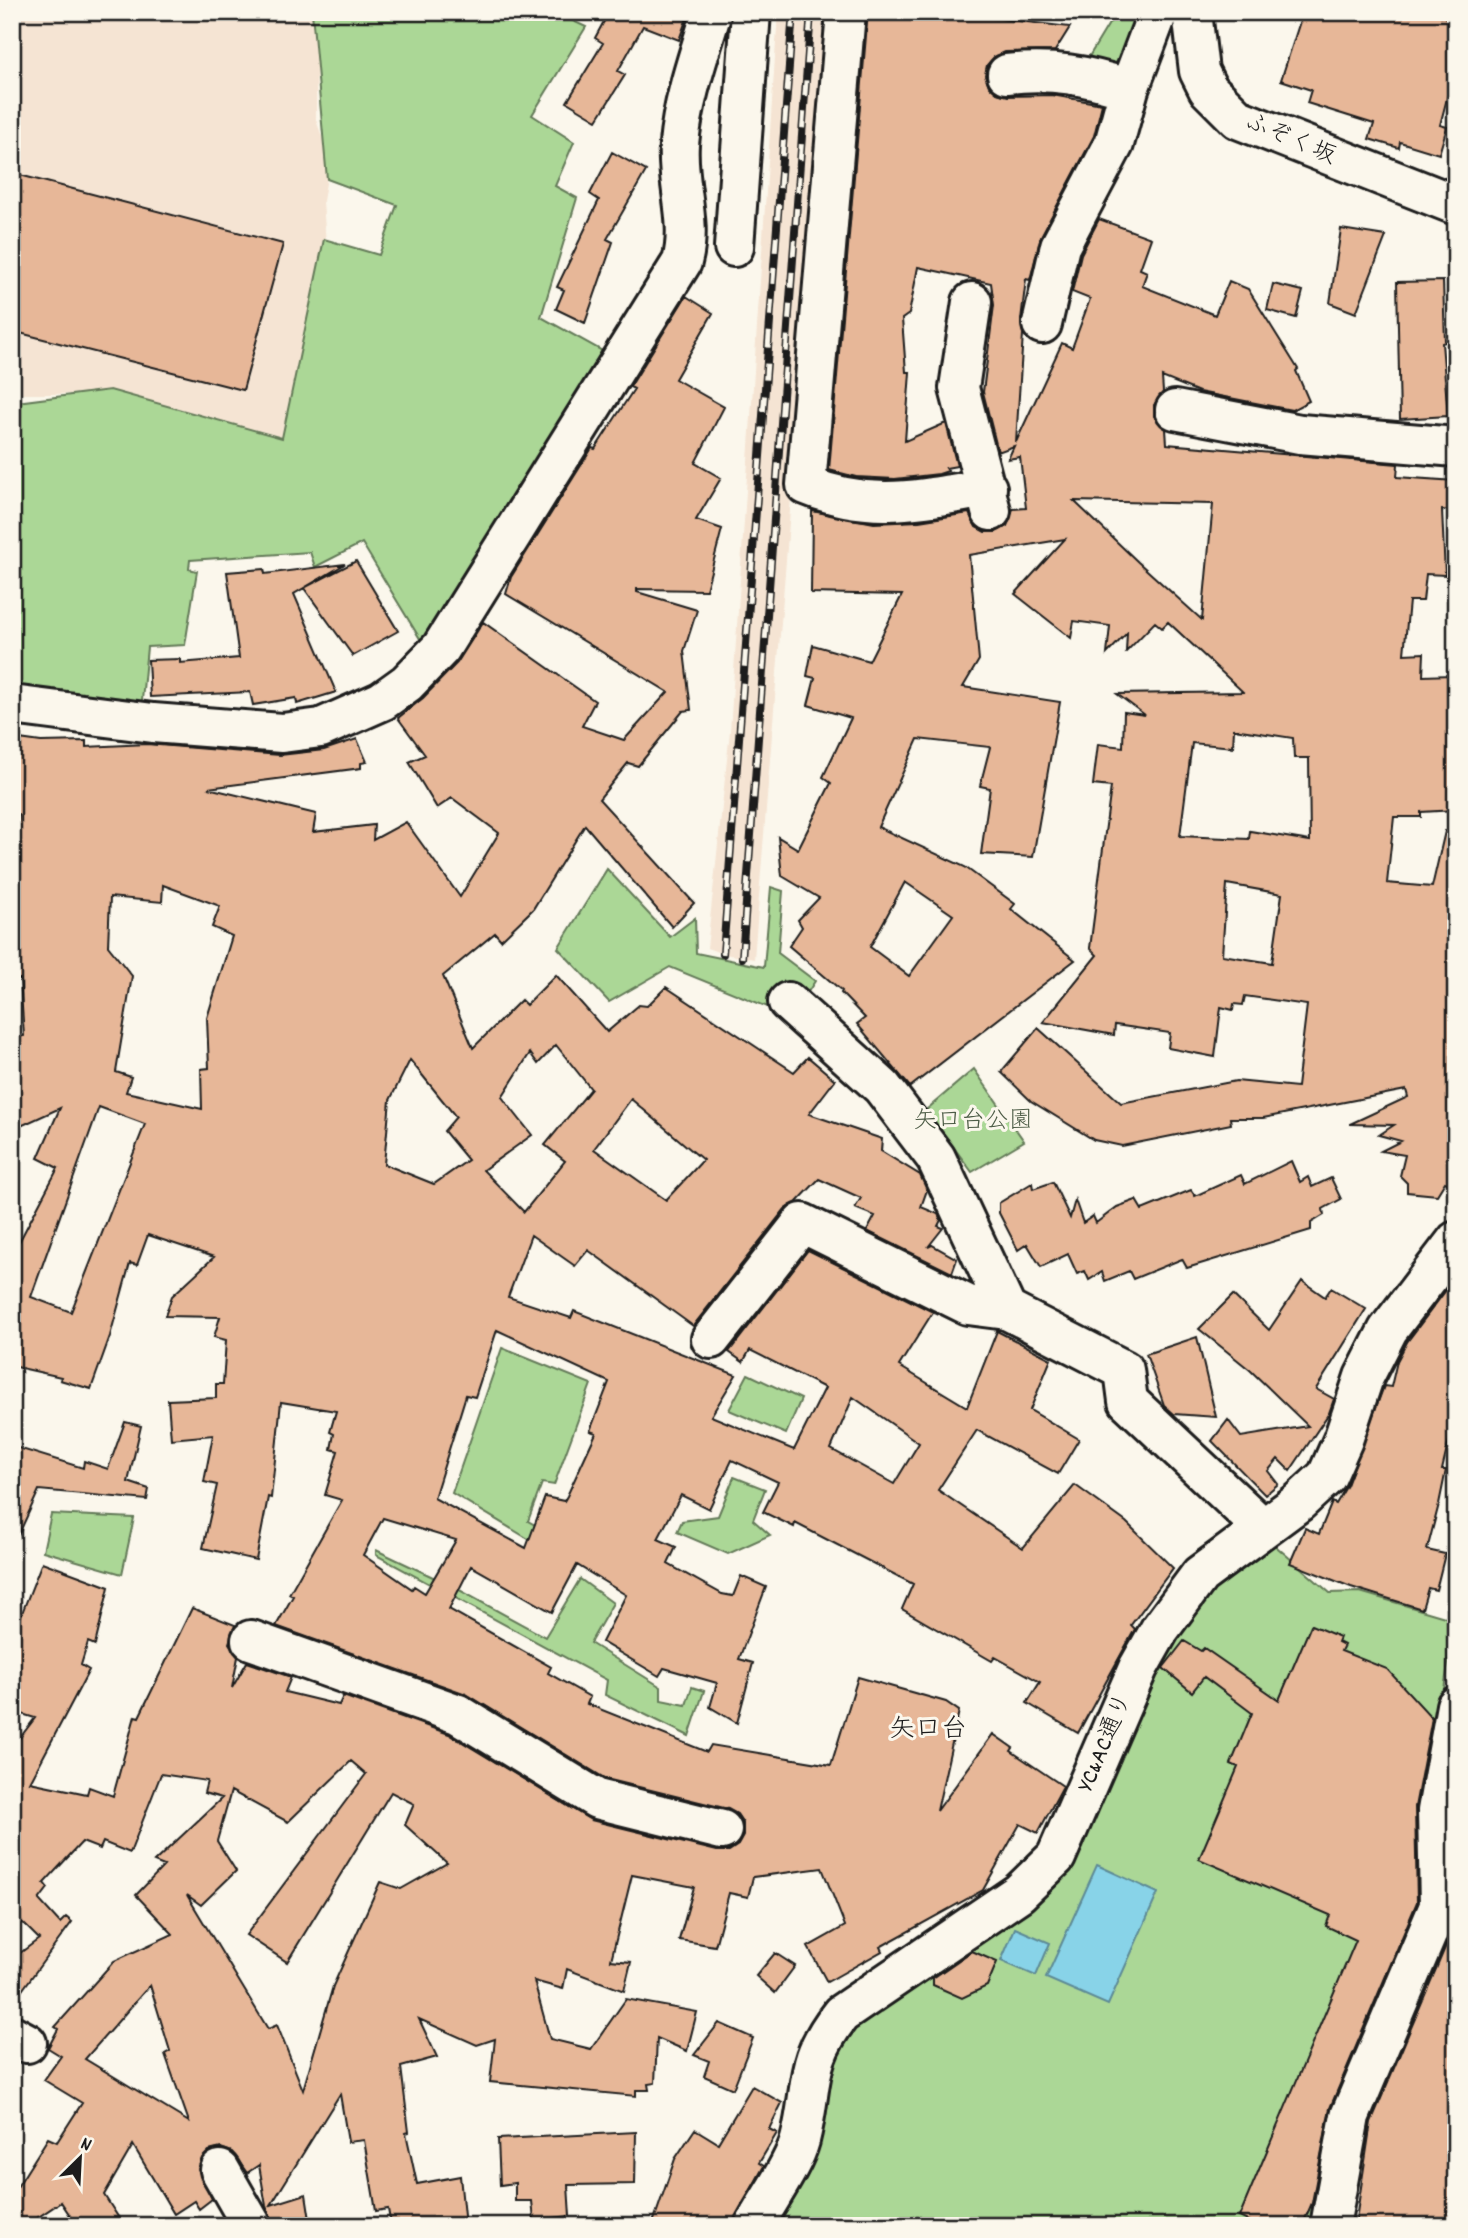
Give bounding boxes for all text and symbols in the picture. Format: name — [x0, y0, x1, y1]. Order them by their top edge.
street label: ふぞく坂 — [1239, 106, 1341, 174]
park label: 矢口台公園 — [913, 1105, 1033, 1139]
street label: YC&AC通り — [1070, 1688, 1142, 1798]
district label: 矢口台 — [889, 1712, 967, 1749]
north arrow — [46, 2122, 116, 2192]
text: N — [76, 2131, 95, 2160]

